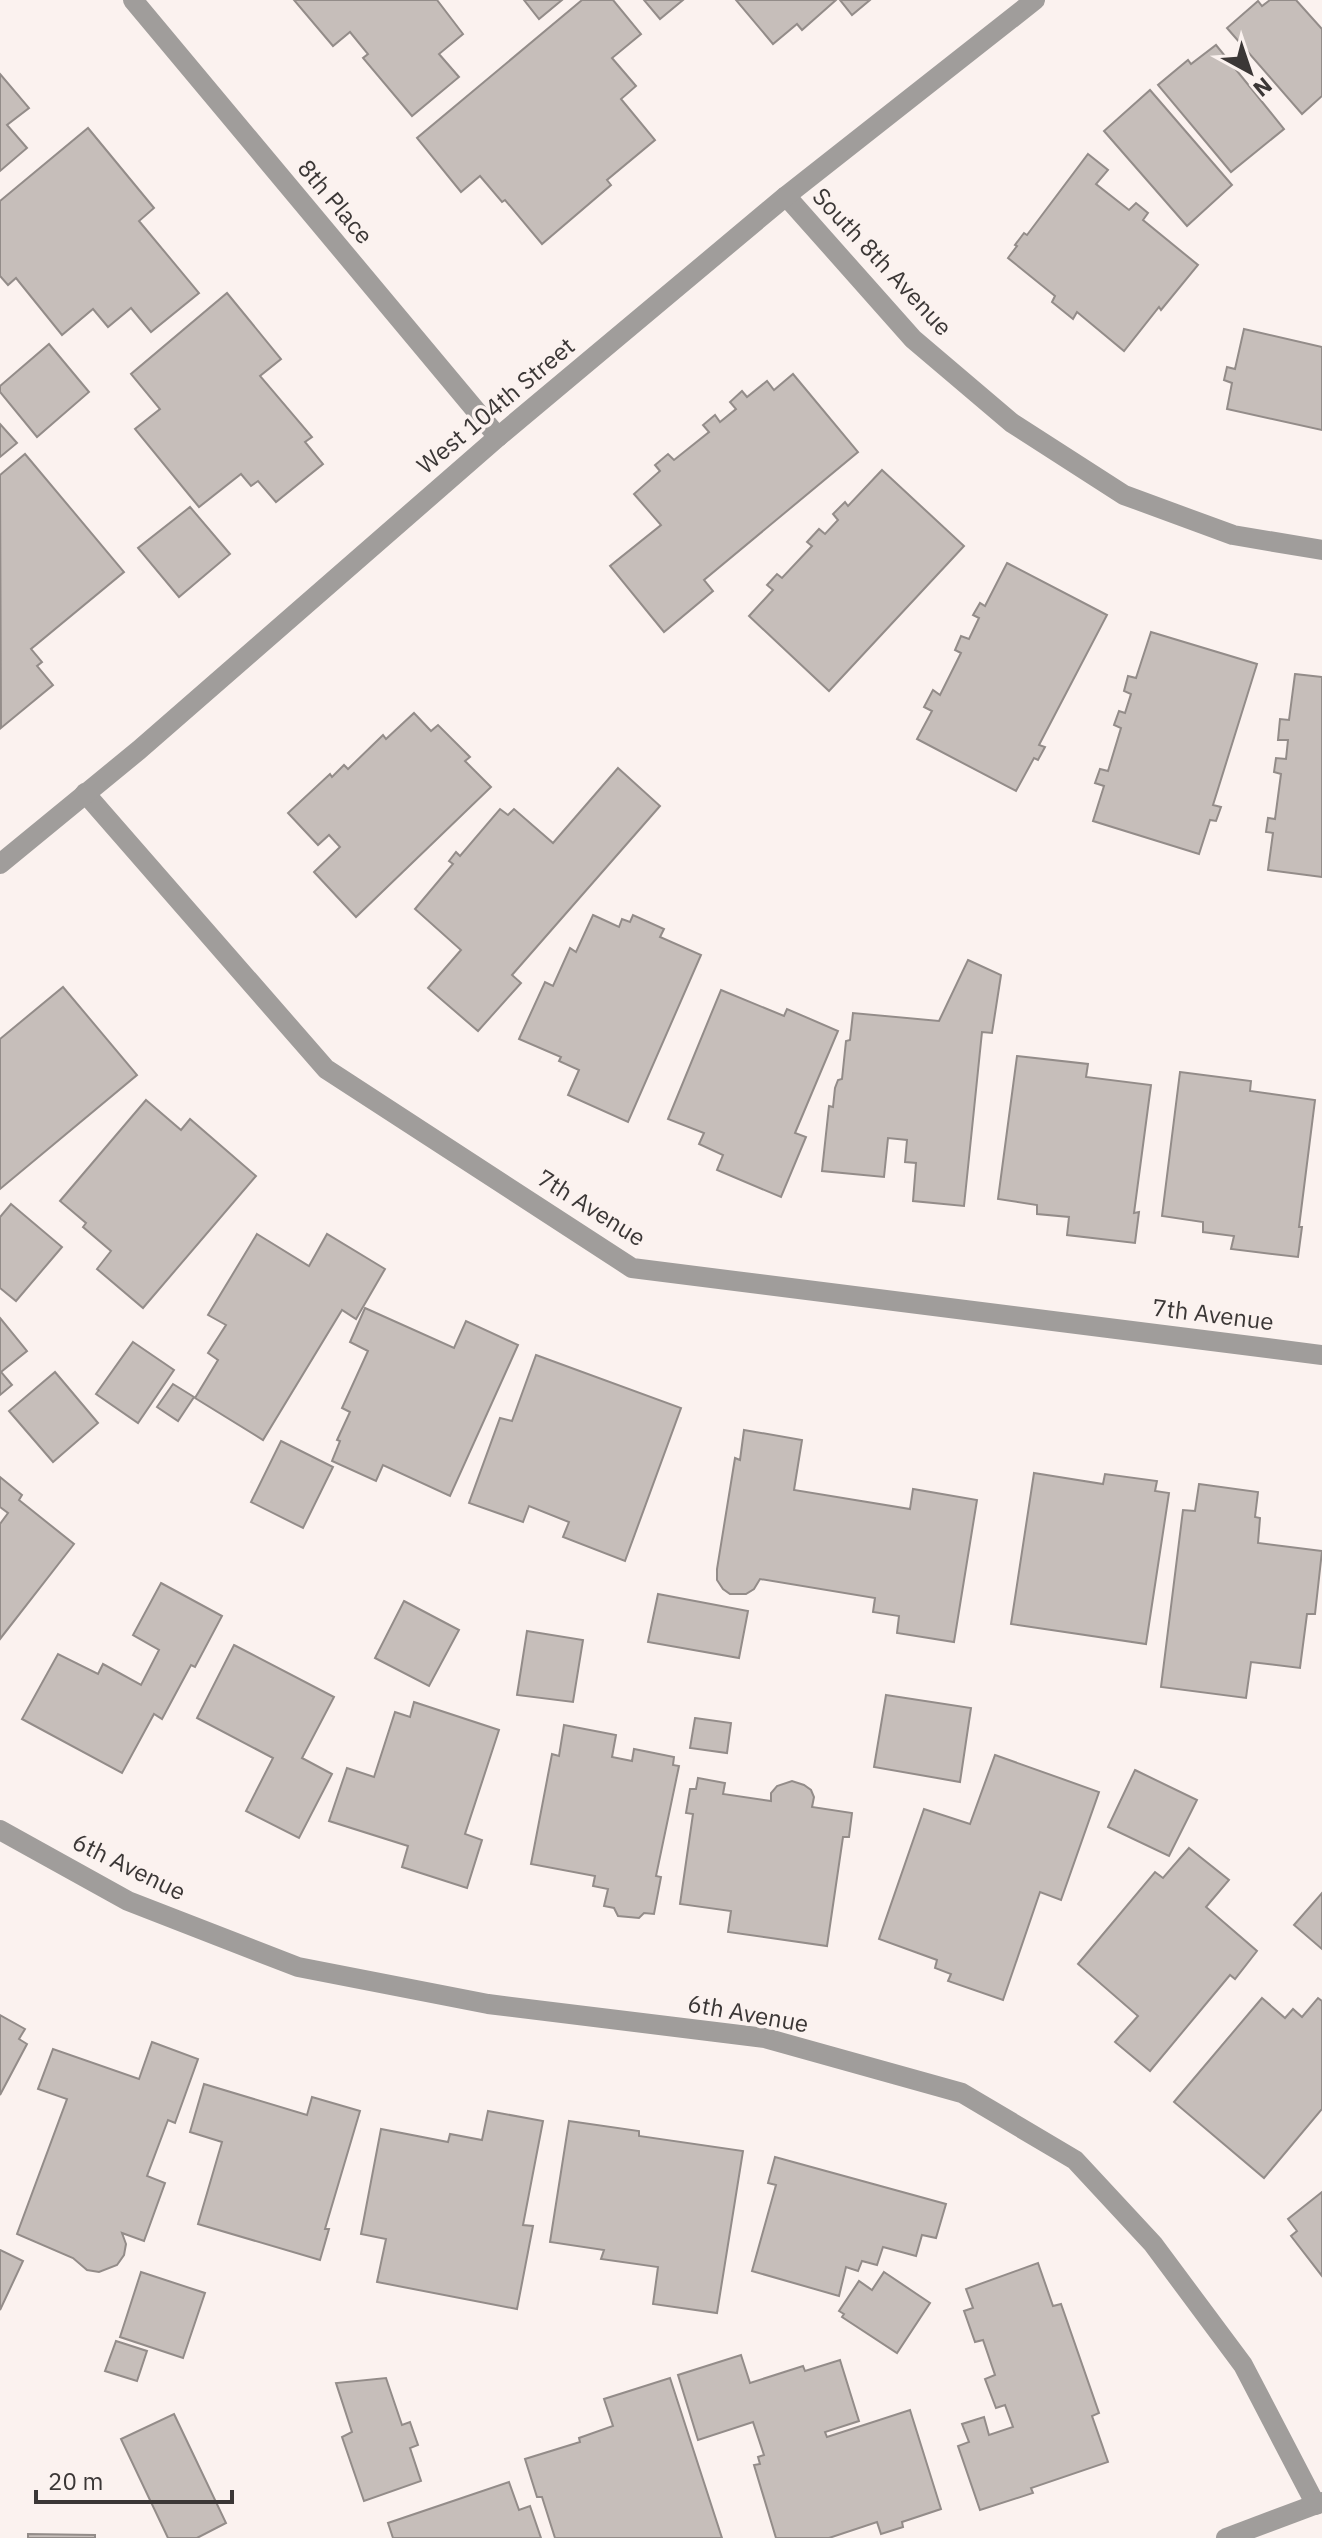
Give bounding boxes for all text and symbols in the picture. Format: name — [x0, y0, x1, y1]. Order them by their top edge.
north arrow — [1210, 32, 1290, 112]
text: N — [1248, 71, 1279, 104]
street label: 8th Place — [291, 152, 381, 250]
street label: South 8th Avenue — [806, 181, 960, 342]
street label: West 104th Street — [410, 330, 581, 481]
street label: 7th Avenue — [531, 1161, 652, 1253]
street label: 7th Avenue — [1150, 1291, 1276, 1337]
street label: 6th Avenue — [67, 1825, 191, 1907]
street label: 6th Avenue — [685, 1987, 811, 2039]
scale bar — [36, 2454, 232, 2504]
text: 20 m — [48, 2465, 103, 2497]

